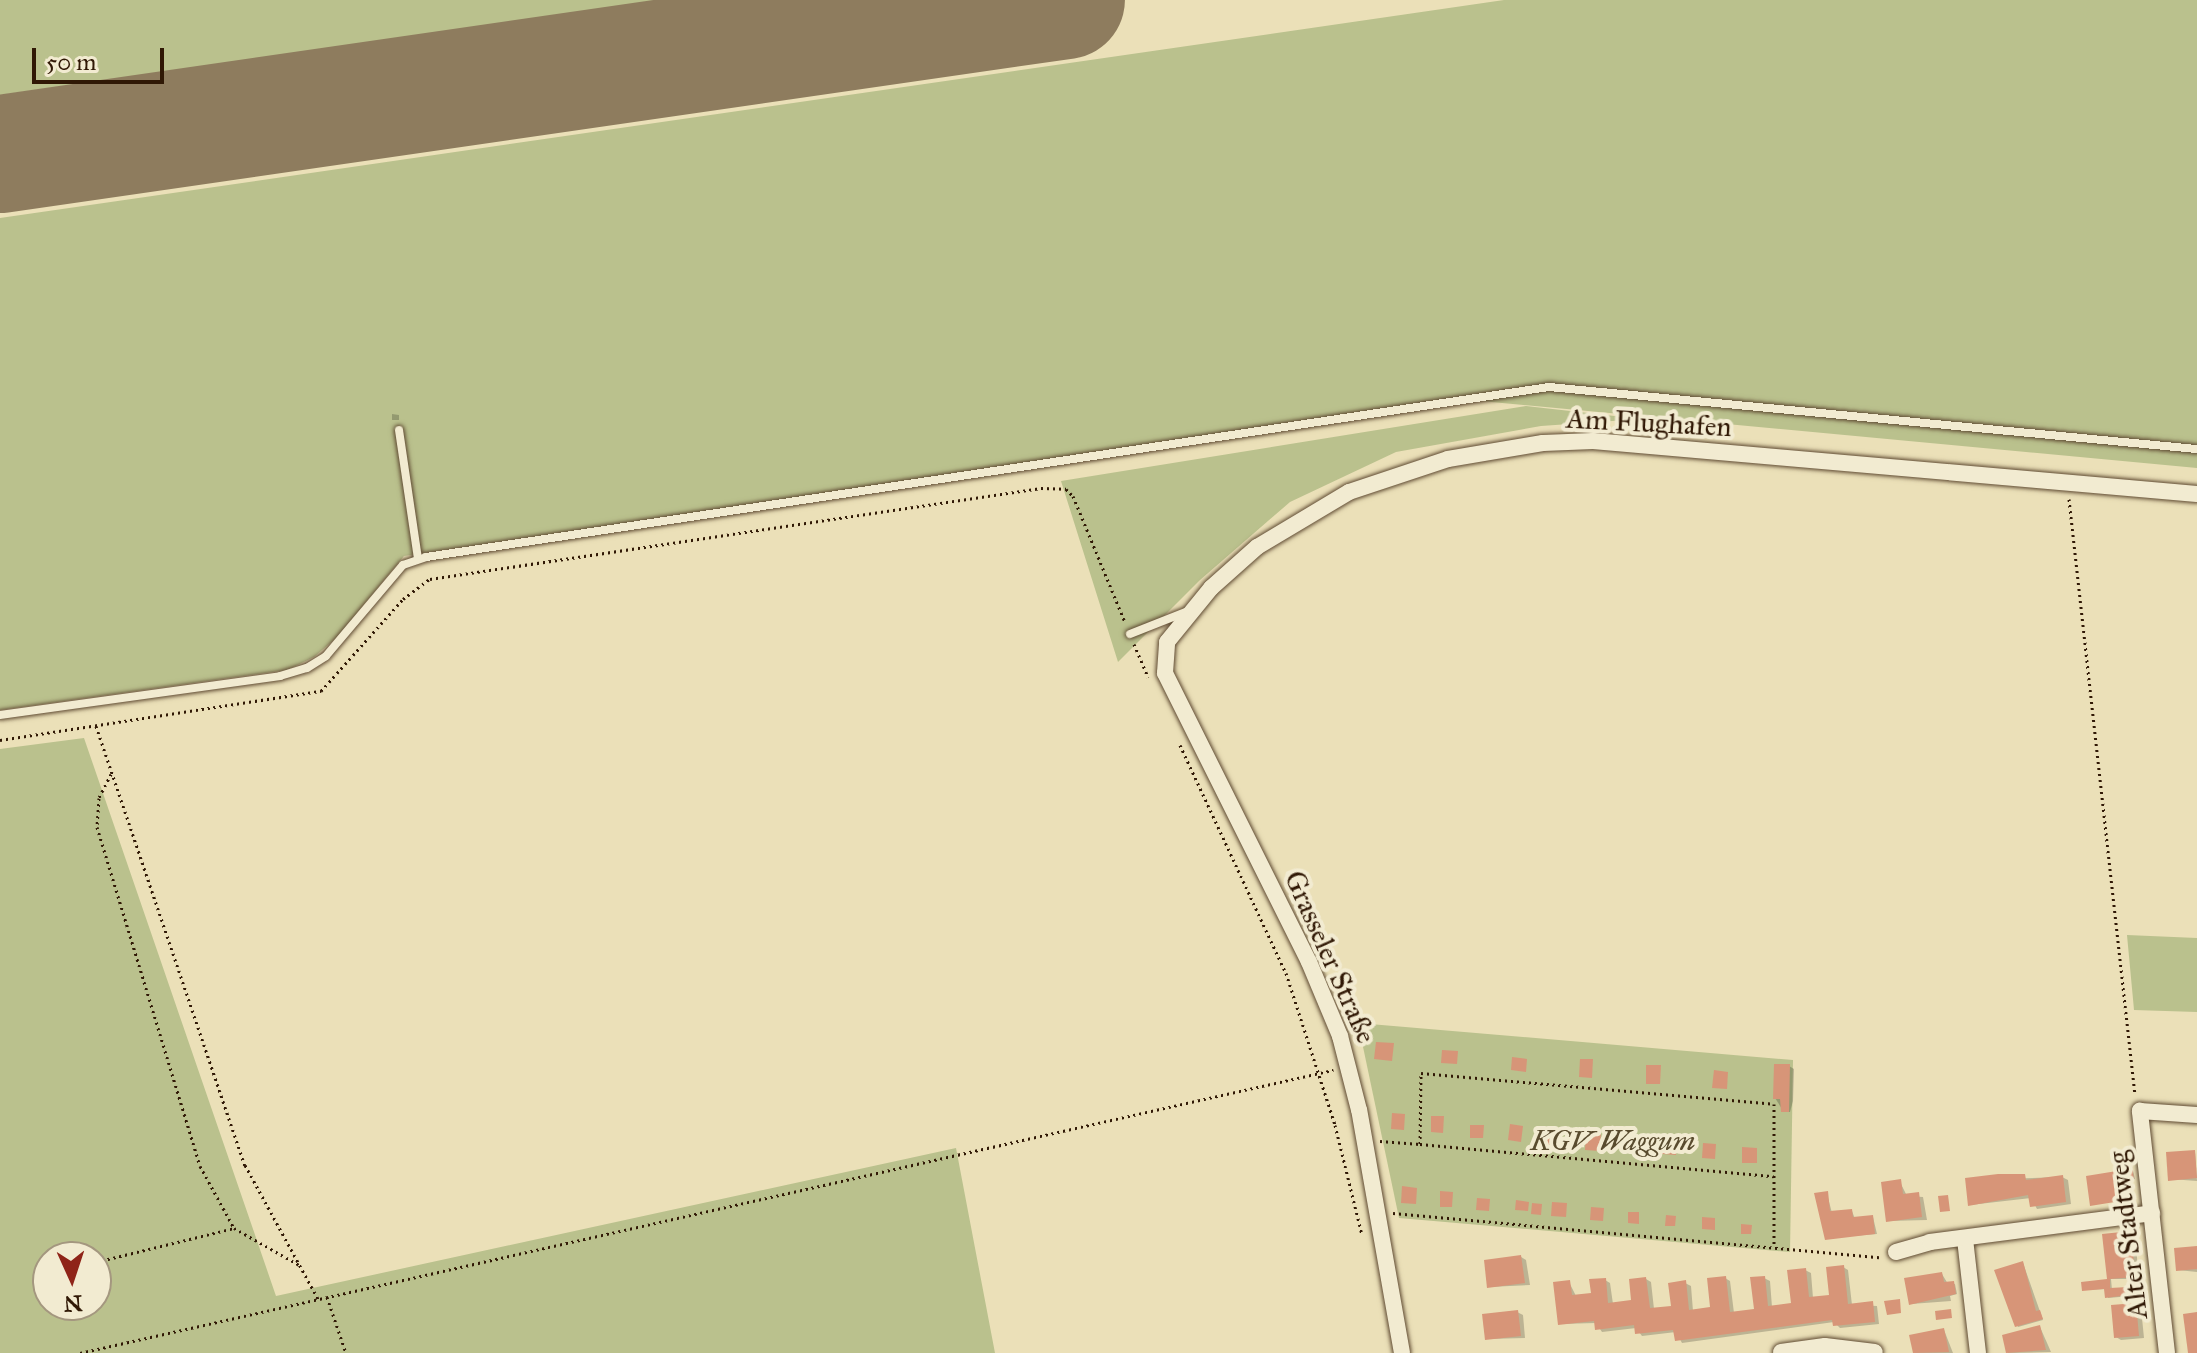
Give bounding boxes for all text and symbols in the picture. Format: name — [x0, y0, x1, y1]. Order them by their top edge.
scale bar — [36, 32, 168, 82]
text: 50 m — [46, 47, 96, 77]
street label: Am Flughafen — [1565, 402, 1733, 444]
street label: Grasseler Straße — [1277, 866, 1383, 1048]
park label: KGV Waggum — [1531, 1124, 1695, 1158]
street label: Alter Stadtweg — [2101, 1149, 2155, 1321]
north arrow — [32, 1241, 112, 1321]
text: N — [63, 1289, 83, 1317]

